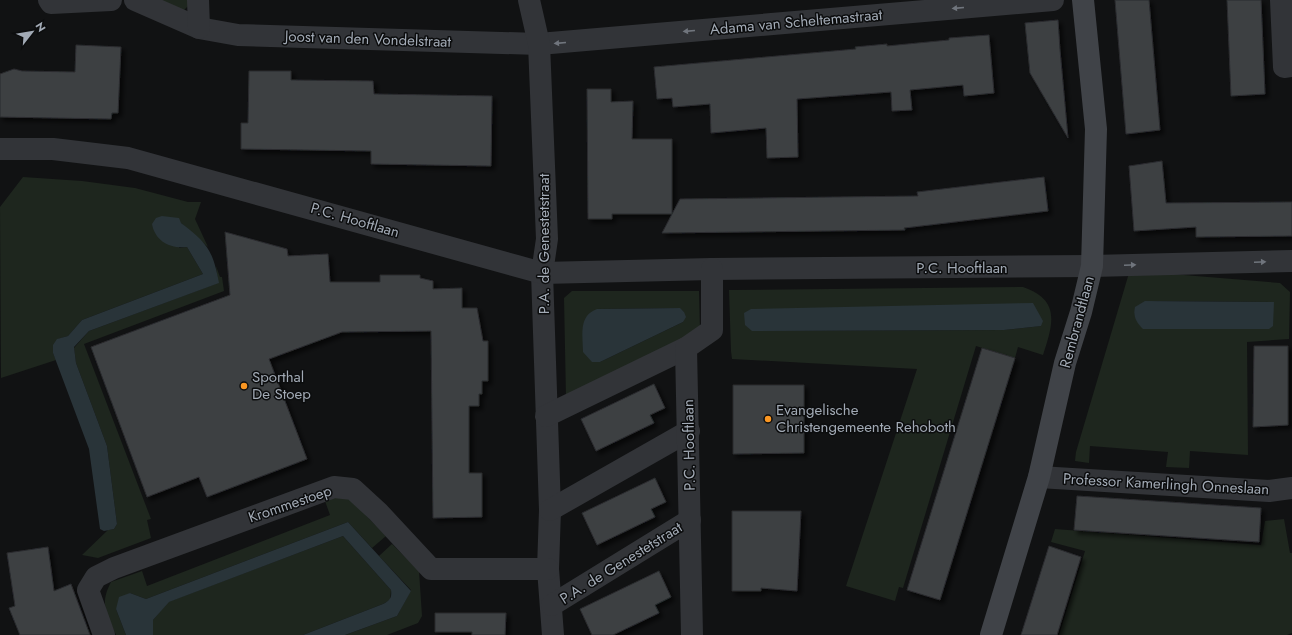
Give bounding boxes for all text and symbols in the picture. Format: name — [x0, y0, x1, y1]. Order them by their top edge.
street label: Adama van Scheltemastraat — [709, 3, 883, 40]
one-way arrow — [952, 5, 964, 12]
north arrow — [12, 12, 52, 52]
text: N — [31, 19, 50, 35]
street label: Joost van den Vondelstraat — [283, 25, 452, 53]
one-way arrow — [683, 28, 695, 35]
one-way arrow — [554, 39, 566, 46]
street label: P.A. de Genestetstraat — [533, 173, 555, 314]
street label: P.C. Hooftlaan — [308, 197, 402, 243]
street label: P.C. Hooftlaan — [916, 257, 1008, 279]
one-way arrow — [1254, 259, 1267, 265]
one-way arrow — [1124, 262, 1137, 269]
street label: Rembrandtlaan — [1054, 273, 1100, 371]
place label: Sporthal De Stoep — [252, 366, 311, 405]
marker: Sporthal De Stoep — [239, 381, 249, 391]
street label: P.C. Hooftlaan — [677, 399, 701, 491]
place label: Evangelische Christengemeente Rehoboth — [776, 399, 956, 438]
marker: Evangelische Christengemeente Rehoboth — [763, 414, 773, 424]
street label: Professor Kamerlingh Onneslaan — [1062, 468, 1270, 500]
street label: Krommestoep — [245, 479, 335, 529]
street label: P.A. de Genestetstraat — [556, 516, 687, 610]

